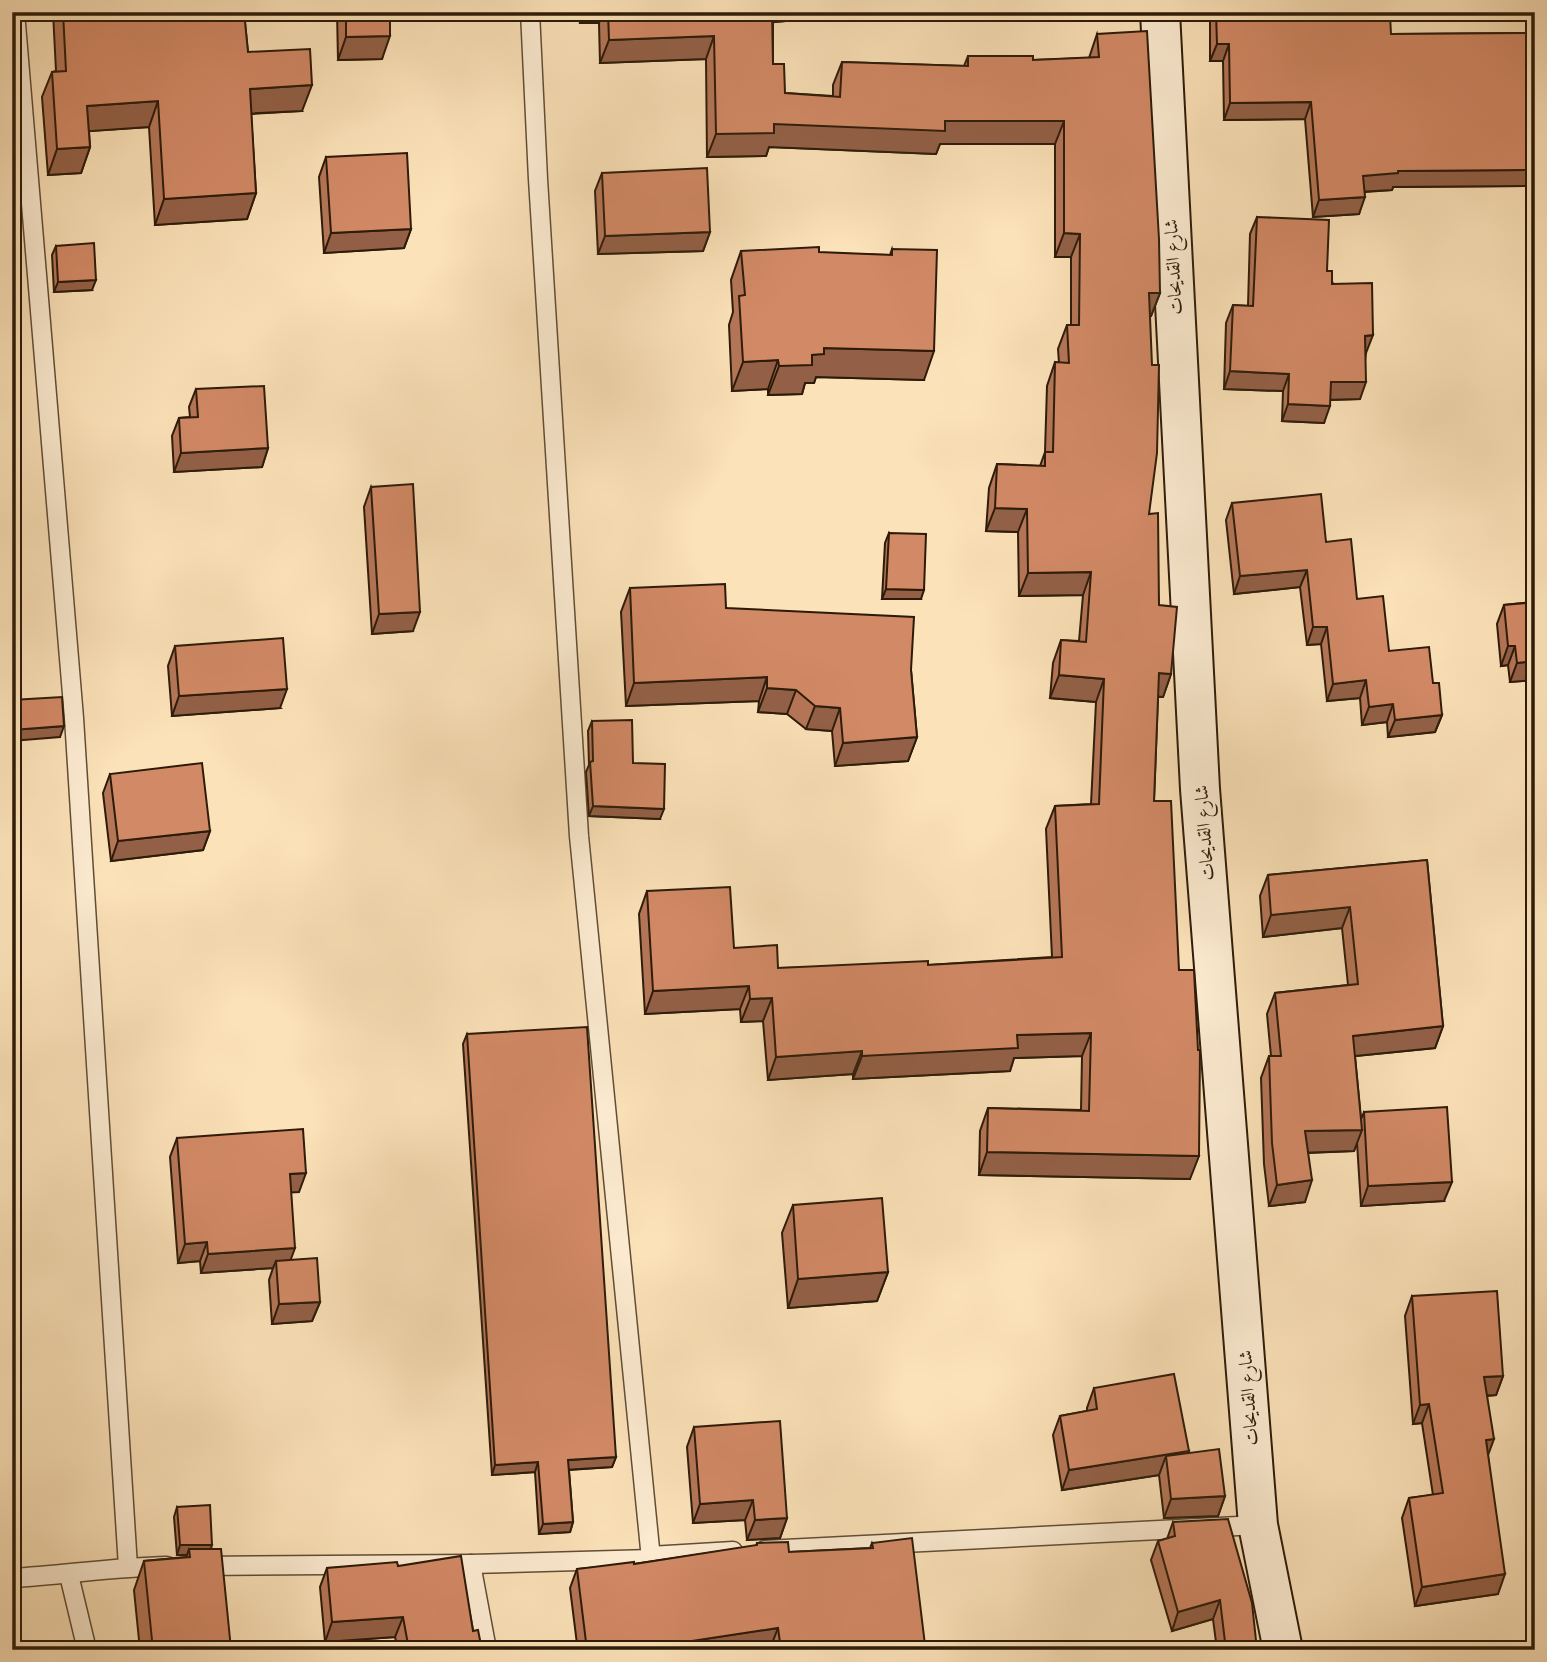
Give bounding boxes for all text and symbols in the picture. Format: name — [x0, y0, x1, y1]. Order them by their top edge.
street label: شارع القديحات — [1159, 218, 1191, 315]
street label: شارع القديحات — [1189, 784, 1223, 882]
street label: شارع القديحات — [1233, 1349, 1267, 1447]

